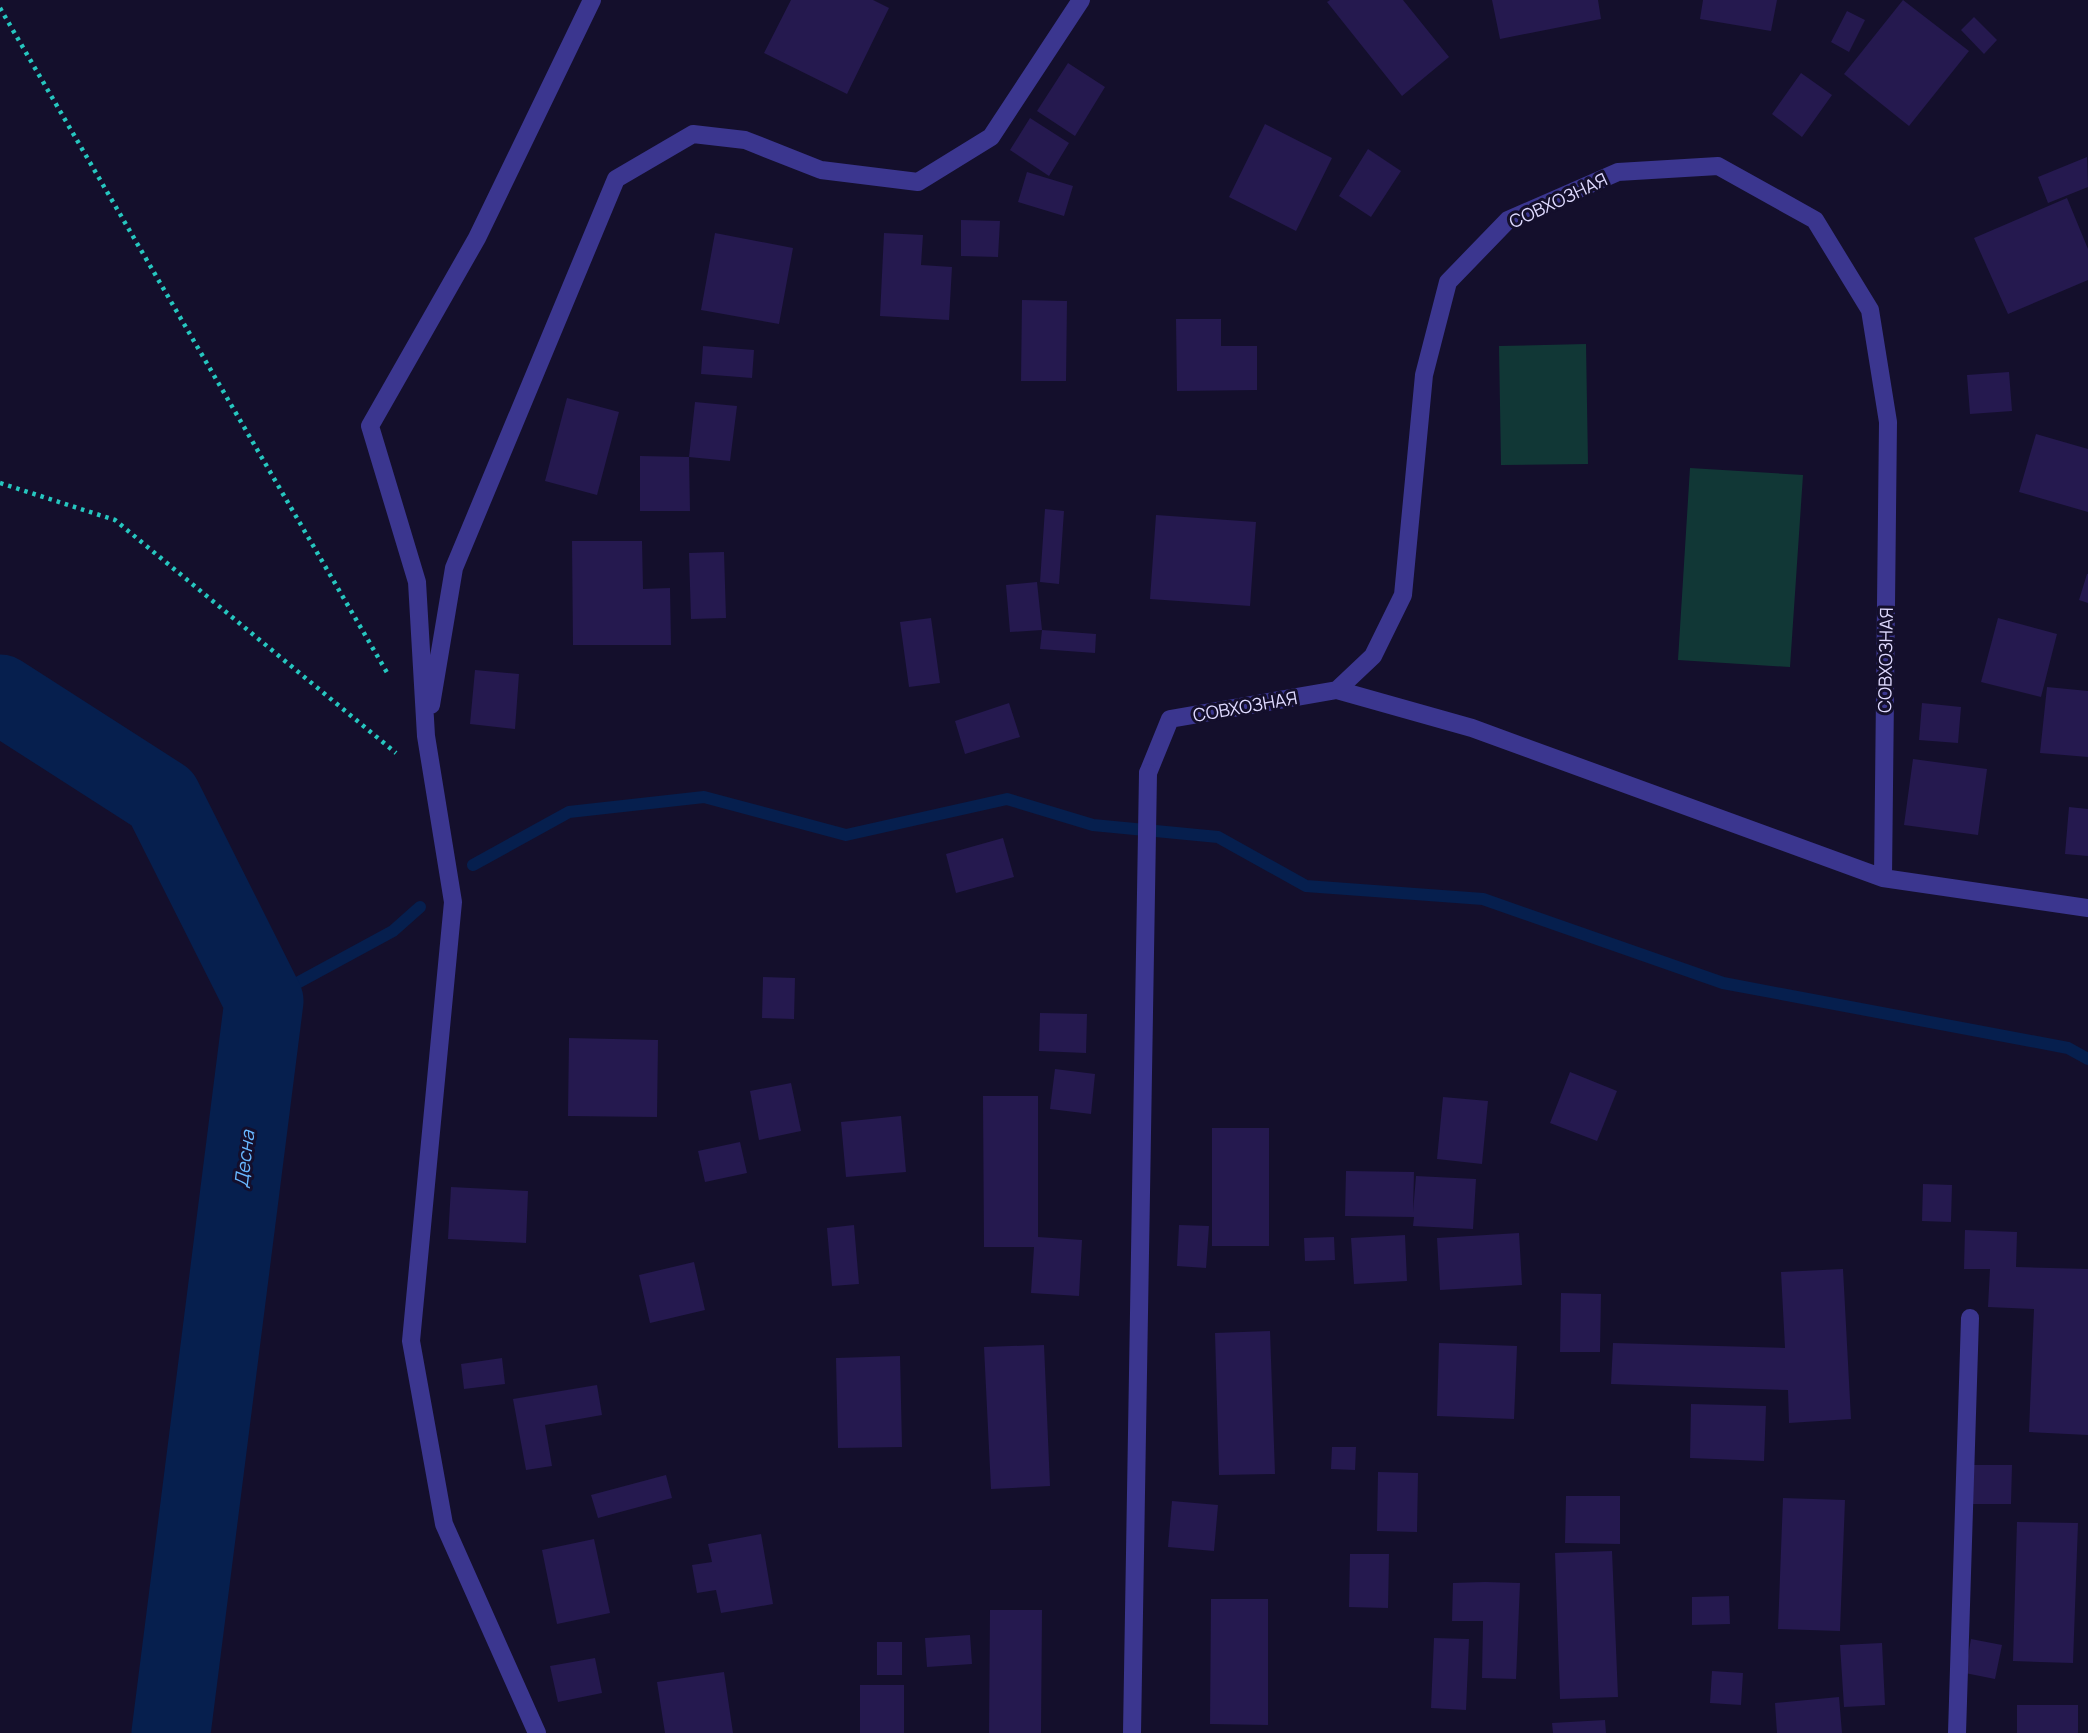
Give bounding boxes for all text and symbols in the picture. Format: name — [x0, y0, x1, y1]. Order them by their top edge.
street label: СОВХОЗНАЯ — [1505, 167, 1611, 233]
street label: СОВХОЗНАЯ — [1872, 607, 1898, 713]
street label: СОВХОЗНАЯ — [1191, 685, 1299, 727]
water label: Десна — [228, 1127, 261, 1189]

